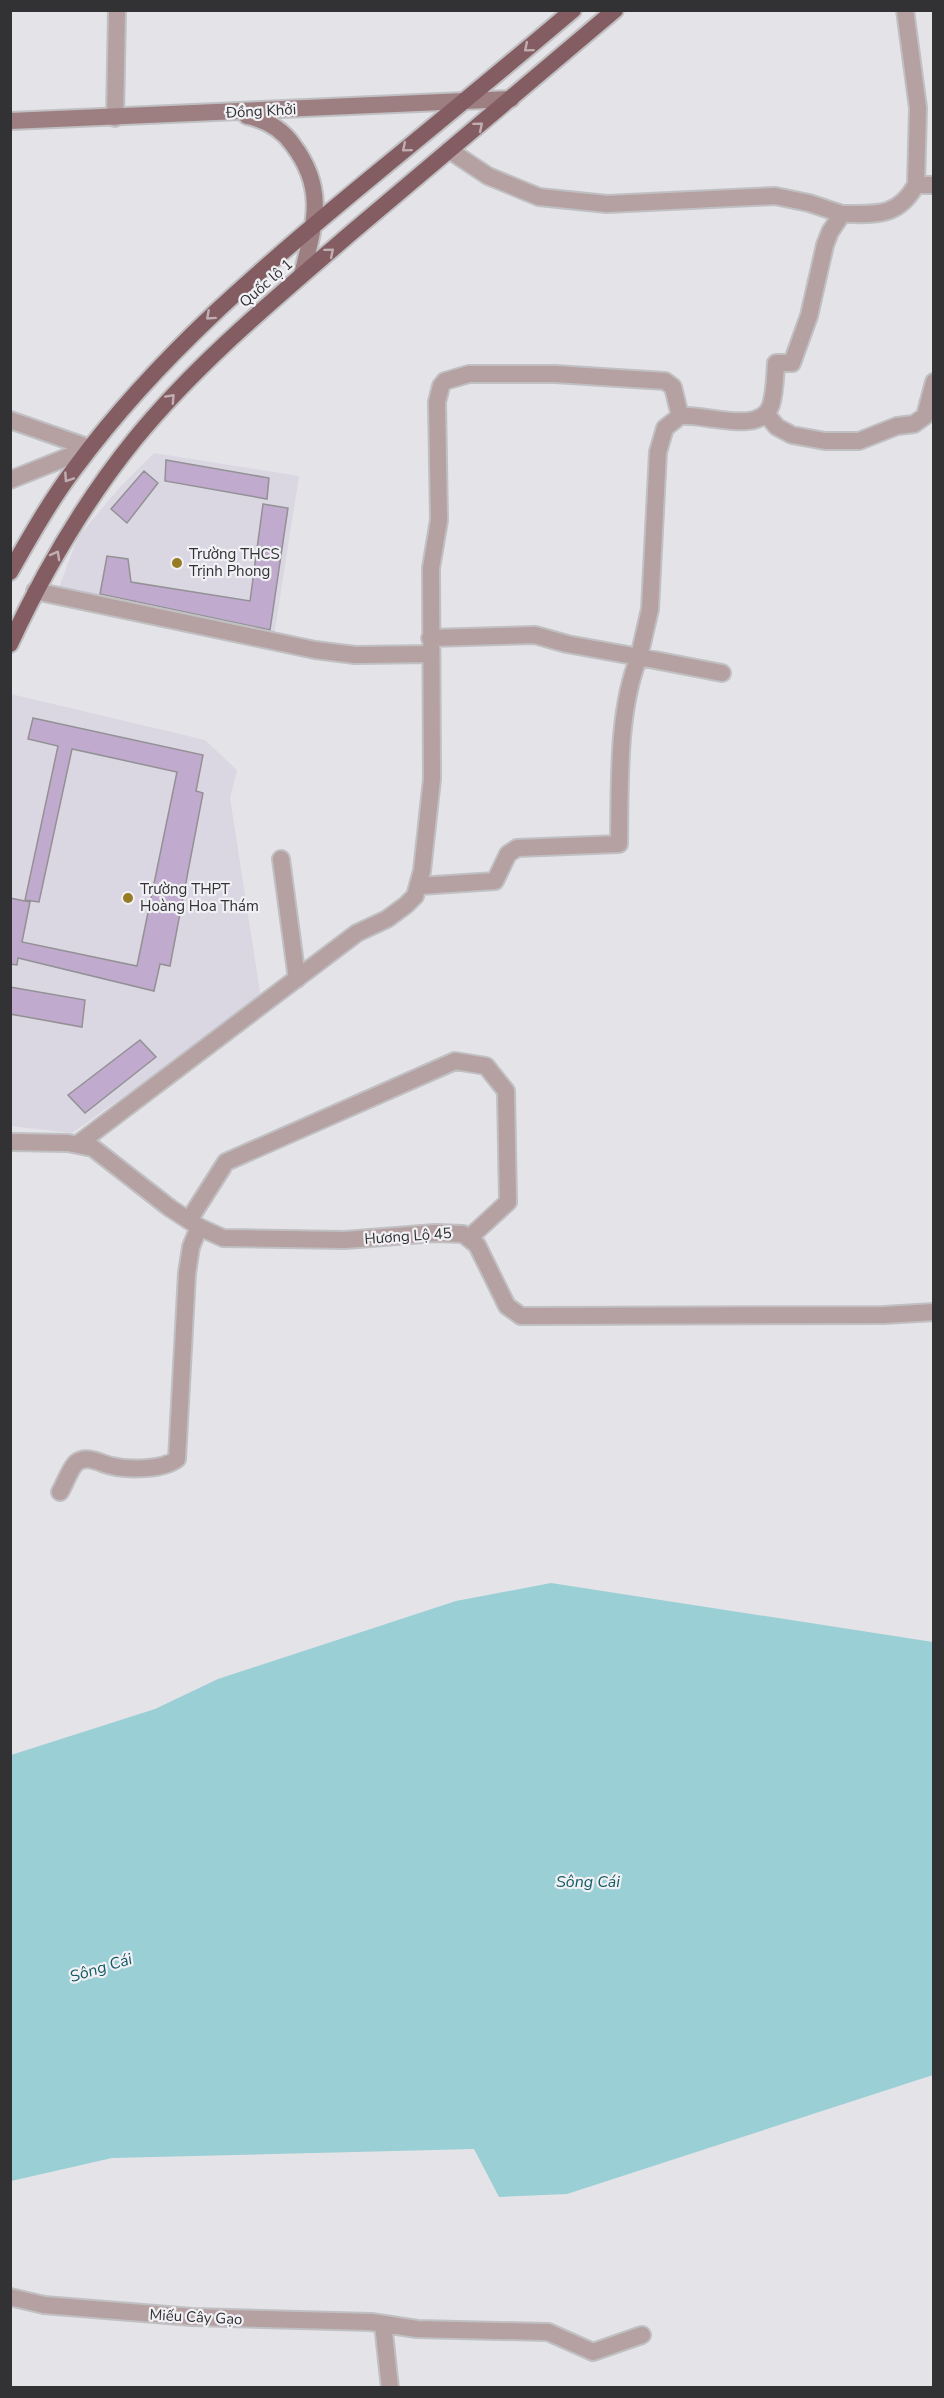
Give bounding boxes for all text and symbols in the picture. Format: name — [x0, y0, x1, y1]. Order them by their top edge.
one-way arrow — [524, 41, 535, 52]
street label: Đồng Khởi — [224, 99, 297, 123]
one-way arrow — [472, 122, 483, 133]
one-way arrow — [402, 141, 413, 152]
one-way arrow — [323, 248, 334, 259]
street label: Quốc lộ 1 — [235, 254, 297, 312]
one-way arrow — [206, 309, 217, 320]
one-way arrow — [164, 395, 175, 406]
one-way arrow — [64, 471, 75, 482]
place label: Trường THCS Trịnh Phong — [189, 544, 280, 581]
one-way arrow — [48, 550, 60, 561]
marker: Trường THCS Trịnh Phong — [170, 556, 184, 570]
place label: Trường THPT Hoàng Hoa Thám — [140, 879, 259, 916]
marker: Trường THPT Hoàng Hoa Thám — [121, 891, 135, 905]
street label: Hương Lộ 45 — [364, 1223, 452, 1249]
water label: Sông Cái — [556, 1871, 620, 1893]
water label: Sông Cái — [67, 1948, 135, 1988]
street label: Miếu Cây Gạo — [149, 2305, 243, 2329]

